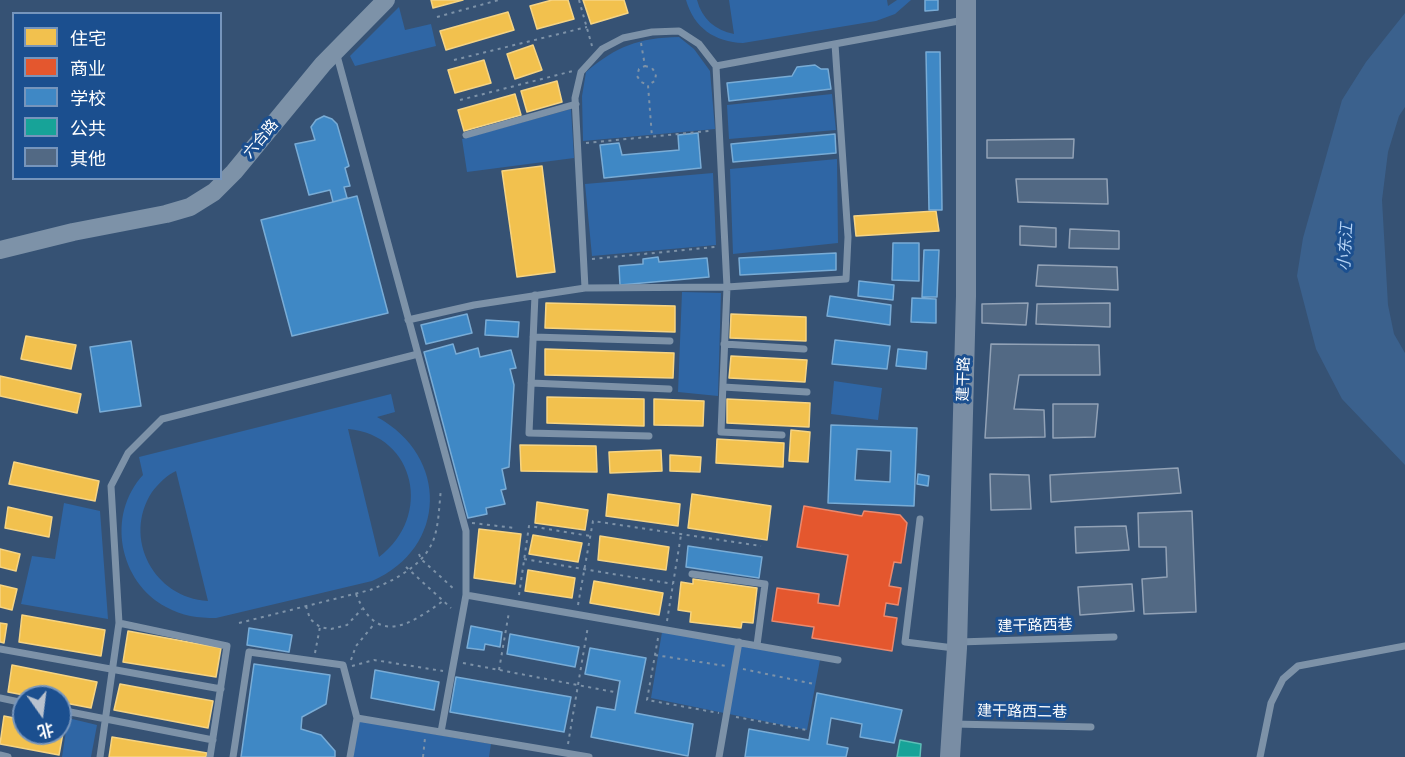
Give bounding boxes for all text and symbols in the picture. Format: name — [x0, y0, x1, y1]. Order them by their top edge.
legend — [12, 12, 222, 180]
text: 住宅 — [70, 26, 106, 50]
text: 商业 — [70, 56, 106, 80]
text: 学校 — [70, 86, 106, 110]
text: 公共 — [70, 116, 106, 140]
street label: 六合路 — [240, 116, 282, 162]
text: 其他 — [70, 146, 106, 170]
water label: 小东江 — [1335, 222, 1357, 272]
street label: 建干路 — [954, 356, 974, 402]
street label: 建干路西巷 — [997, 616, 1073, 636]
north arrow — [12, 685, 72, 745]
street label: 建干路西二巷 — [977, 702, 1067, 722]
text: 北 — [35, 718, 56, 743]

